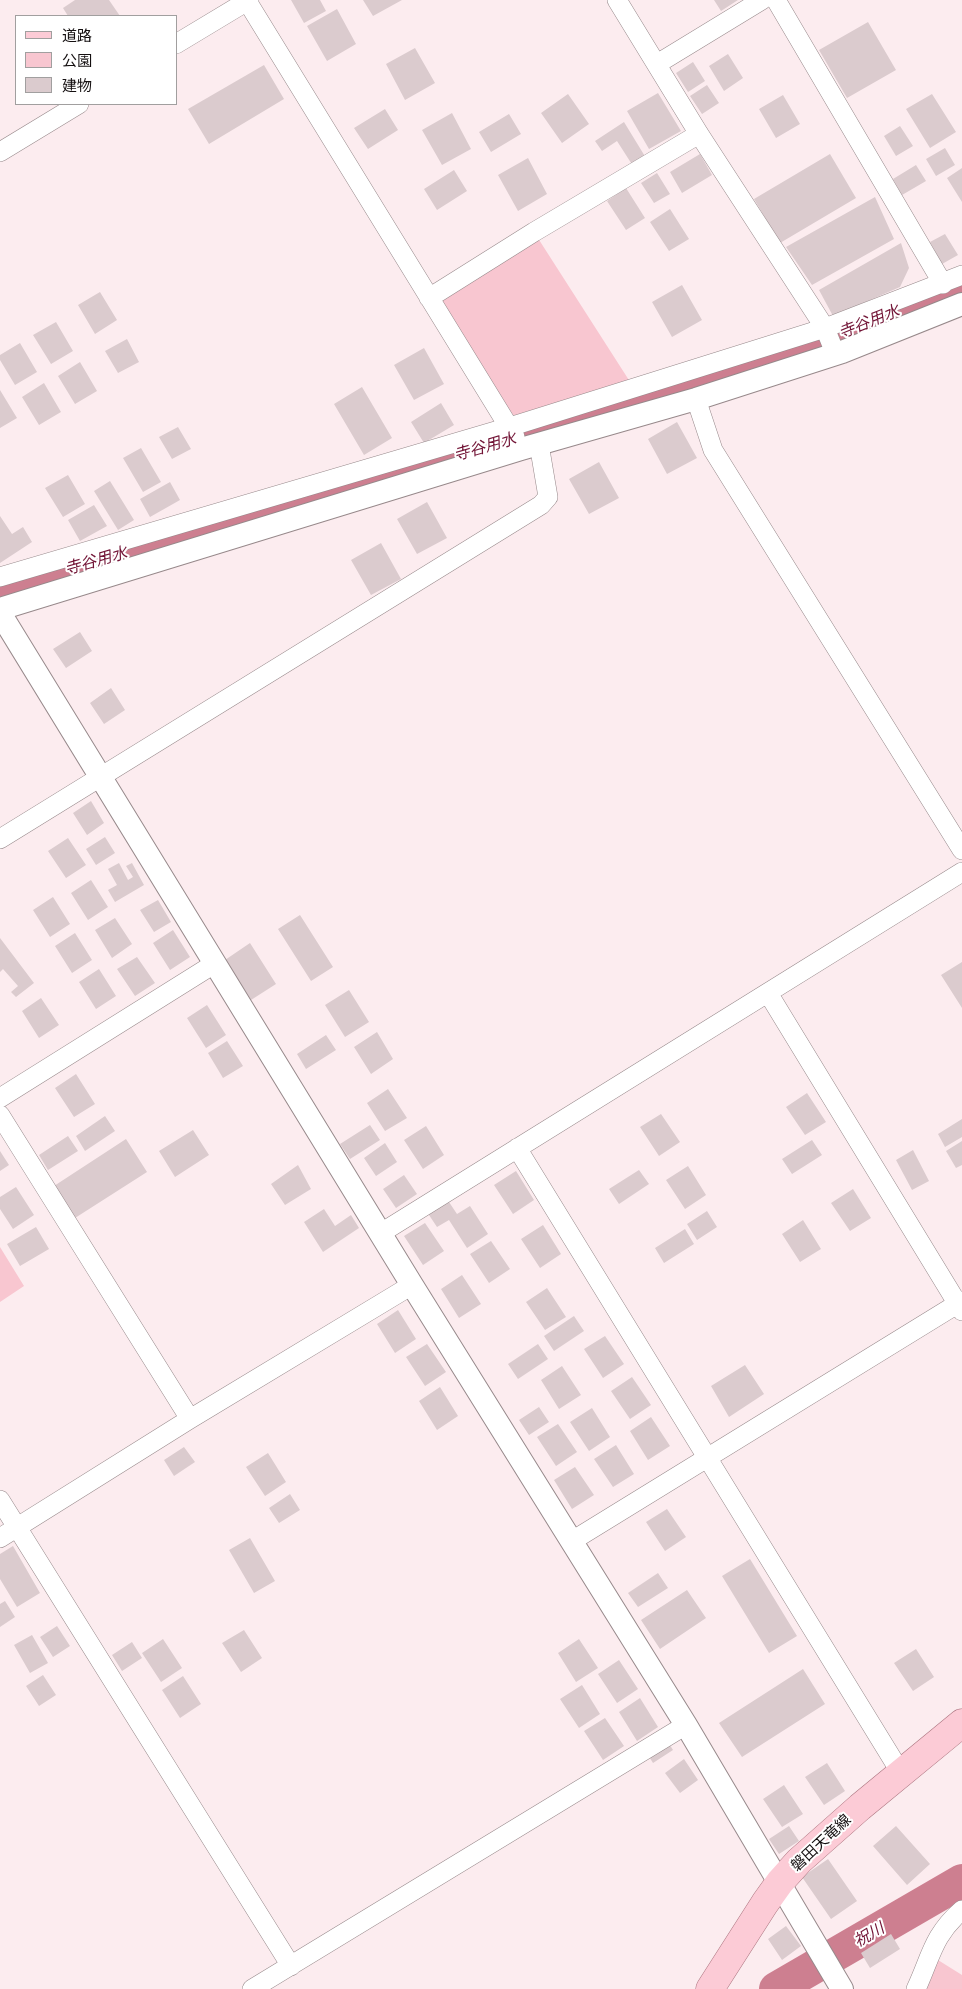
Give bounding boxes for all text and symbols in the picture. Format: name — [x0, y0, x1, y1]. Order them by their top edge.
legend — [15, 15, 178, 105]
text: 道路 — [62, 25, 92, 45]
text: 公園 — [62, 50, 92, 70]
text: 建物 — [62, 75, 92, 95]
water label: 寺谷用水 — [836, 301, 902, 343]
water label: 寺谷用水 — [452, 429, 518, 465]
water label: 寺谷用水 — [63, 543, 129, 579]
street label: 磐田天竜線 — [787, 1811, 855, 1875]
water label: 祝川 — [850, 1919, 888, 1951]

